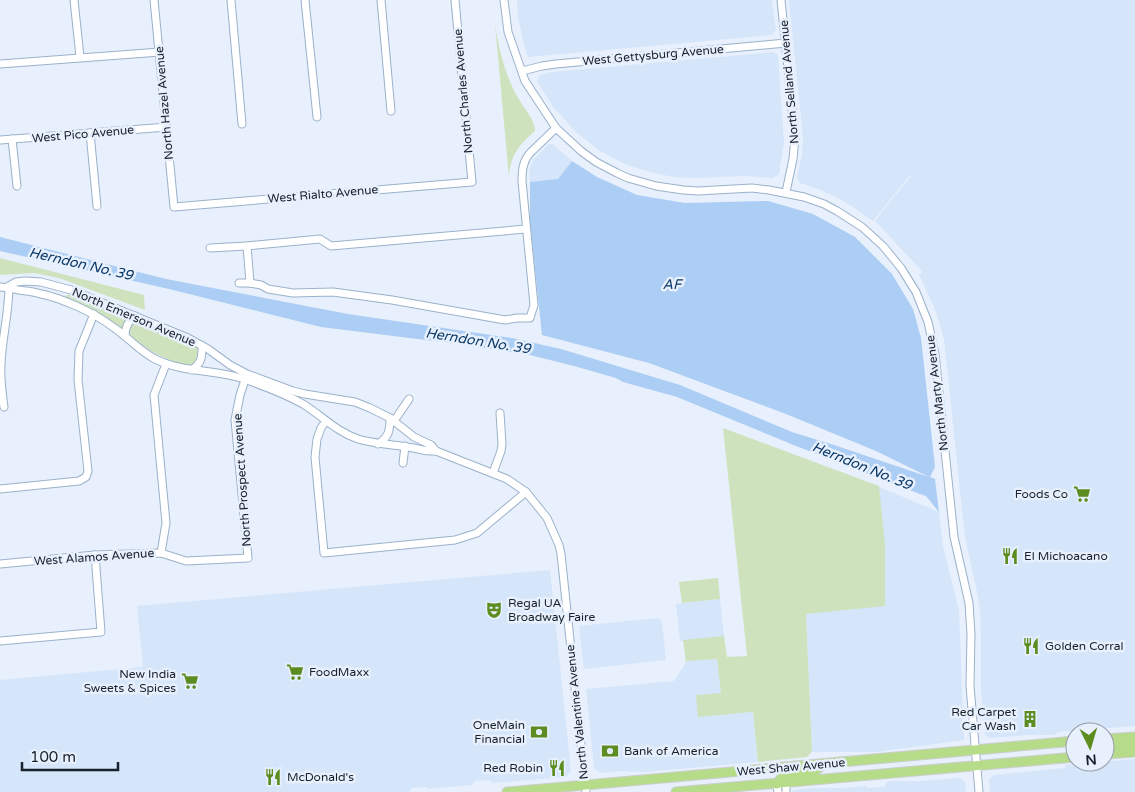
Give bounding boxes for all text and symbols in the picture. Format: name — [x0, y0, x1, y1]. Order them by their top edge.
street label: North Selland Avenue — [777, 19, 801, 144]
street label: North Charles Avenue — [451, 28, 475, 154]
street label: West Gettysburg Avenue — [582, 42, 725, 68]
street label: North Hazel Avenue — [152, 45, 176, 160]
street label: West Pico Avenue — [31, 123, 135, 145]
street label: West Rialto Avenue — [267, 182, 379, 206]
water label: Herndon No. 39 — [27, 244, 136, 284]
water label: AF — [663, 276, 684, 293]
street label: North Emerson Avenue — [70, 285, 198, 349]
water label: Herndon No. 39 — [424, 324, 533, 358]
street label: North Marty Avenue — [923, 334, 951, 452]
street label: North Prospect Avenue — [230, 413, 254, 547]
water label: Herndon No. 39 — [810, 438, 915, 494]
supermarket icon: Foods Co — [1072, 484, 1092, 504]
place label: Foods Co — [1015, 487, 1068, 501]
street label: West Alamos Avenue — [33, 546, 155, 568]
restaurant icon: El Michoacano — [1000, 546, 1020, 566]
place label: El Michoacano — [1024, 549, 1108, 563]
place label: Regal UA Broadway Faire — [508, 596, 595, 624]
theatre icon: Regal UA Broadway Faire — [484, 600, 504, 620]
restaurant icon: Golden Corral — [1021, 636, 1041, 656]
place label: Golden Corral — [1045, 639, 1124, 653]
street label: North Valentine Avenue — [563, 644, 591, 780]
supermarket icon: FoodMaxx — [285, 662, 305, 682]
place label: FoodMaxx — [309, 665, 369, 679]
place label: New India Sweets & Spices — [84, 667, 176, 695]
supermarket icon: New India Sweets & Spices — [180, 671, 200, 691]
place label: Red Carpet Car Wash — [951, 705, 1016, 733]
building icon: Red Carpet Car Wash — [1020, 709, 1040, 729]
place label: OneMain Financial — [473, 718, 525, 746]
bank icon: OneMain Financial — [529, 722, 549, 742]
north arrow — [1065, 722, 1115, 772]
scale bar — [22, 740, 119, 772]
bank icon: Bank of America — [600, 741, 620, 761]
place label: Bank of America — [624, 744, 718, 758]
text: 100 m — [30, 748, 76, 766]
text: N — [1085, 750, 1097, 768]
street label: West Shaw Avenue — [736, 755, 846, 779]
restaurant icon: Red Robin — [547, 758, 567, 778]
place label: Red Robin — [483, 761, 543, 775]
restaurant icon: McDonald's — [263, 767, 283, 787]
place label: McDonald's — [287, 770, 354, 784]

